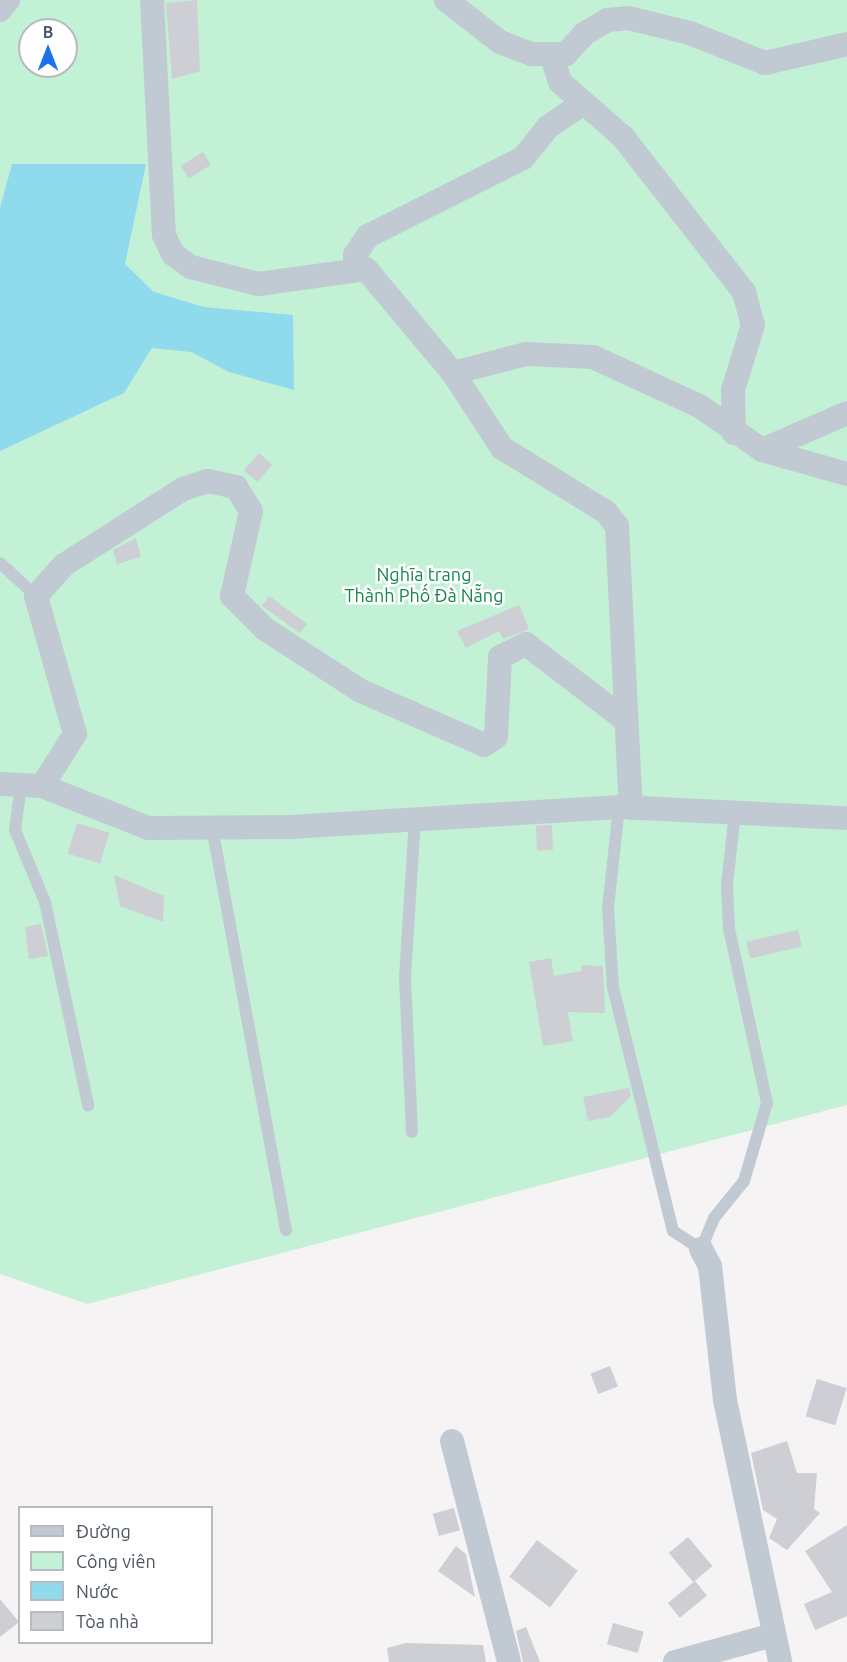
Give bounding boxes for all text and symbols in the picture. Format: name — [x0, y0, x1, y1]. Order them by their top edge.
north arrow — [18, 18, 78, 78]
text: B — [43, 23, 53, 41]
park label: Nghĩa trang Thành Phố Đà Nẵng — [345, 564, 503, 606]
legend — [18, 1506, 213, 1644]
text: Đường — [76, 1521, 131, 1541]
text: Công viên — [76, 1551, 156, 1571]
text: Nước — [76, 1581, 118, 1601]
text: Tòa nhà — [76, 1611, 139, 1631]

